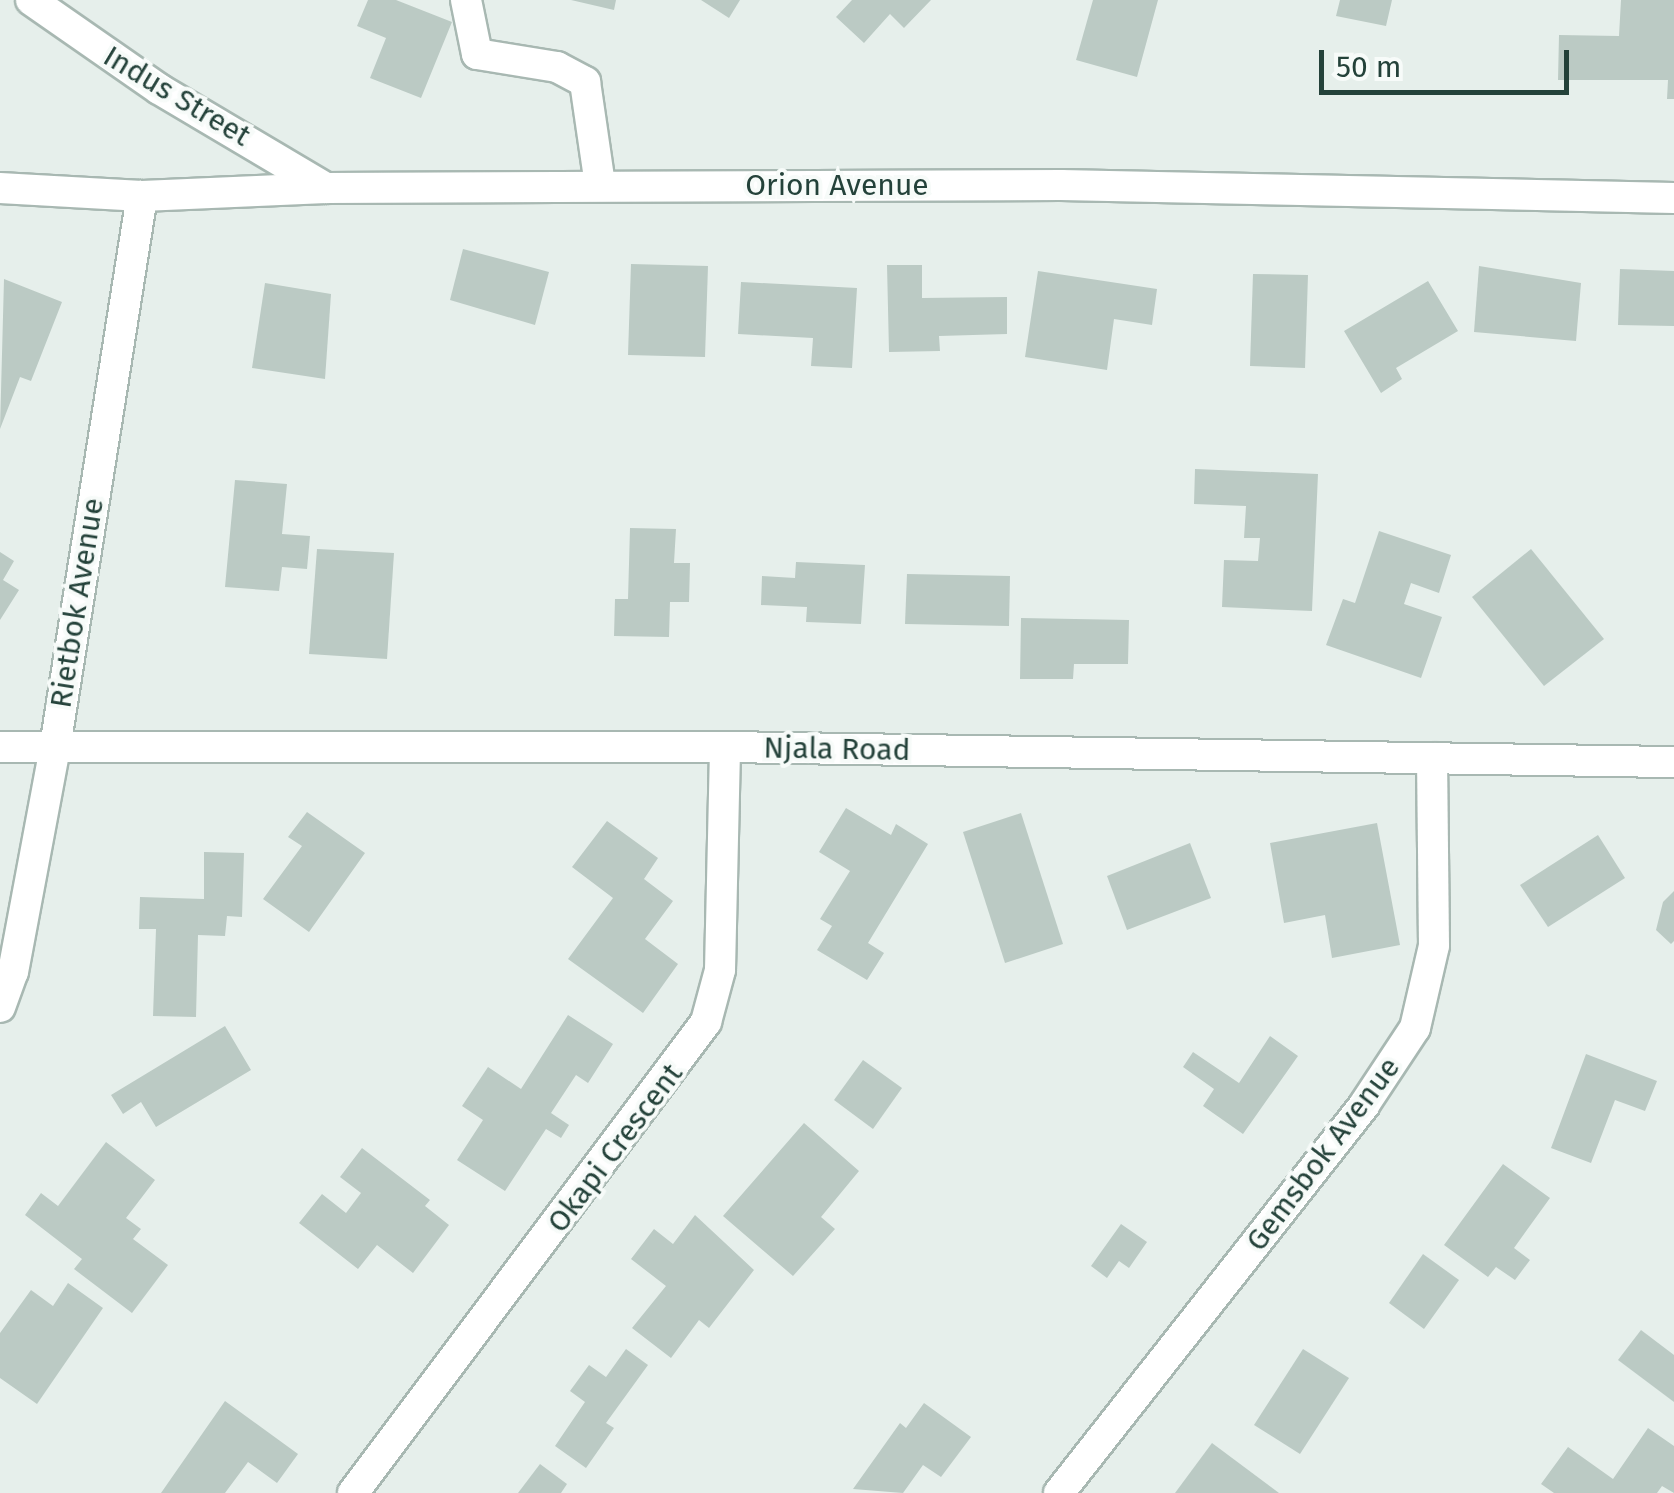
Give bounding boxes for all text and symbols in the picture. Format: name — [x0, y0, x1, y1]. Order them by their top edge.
scale bar — [1324, 30, 1574, 92]
street label: Indus Street — [97, 38, 257, 154]
text: 50 m — [1336, 49, 1401, 85]
street label: Orion Avenue — [745, 167, 929, 203]
street label: Rietbok Avenue — [43, 495, 111, 711]
street label: Njala Road — [763, 730, 911, 768]
street label: Gemsbok Avenue — [1238, 1050, 1408, 1258]
street label: Okapi Crescent — [540, 1056, 690, 1240]

